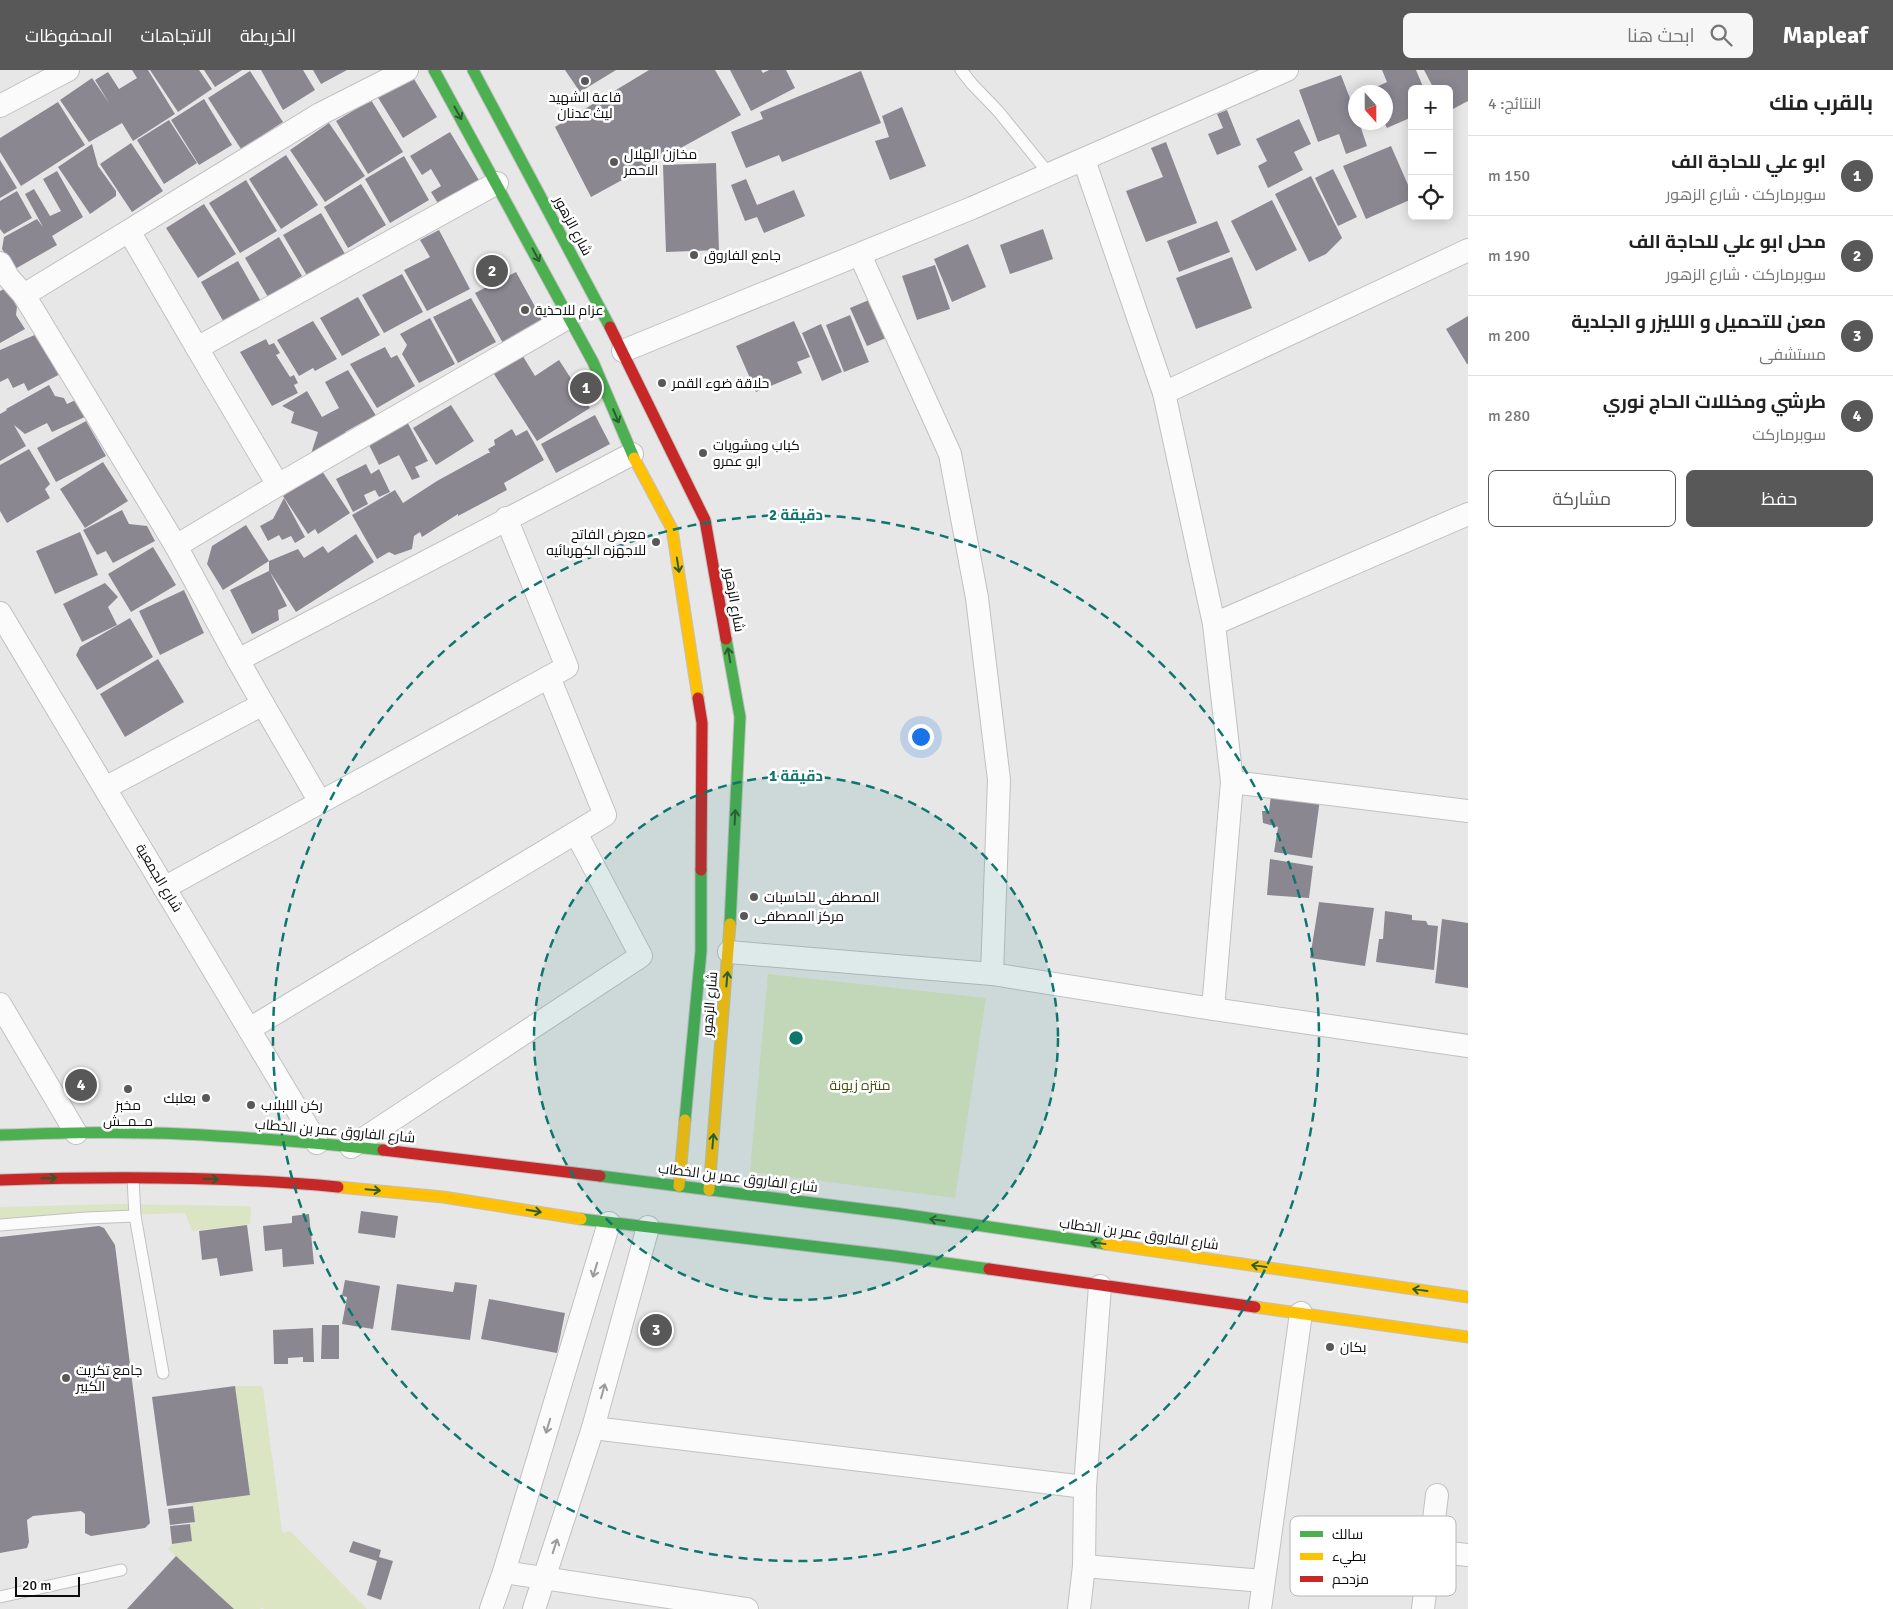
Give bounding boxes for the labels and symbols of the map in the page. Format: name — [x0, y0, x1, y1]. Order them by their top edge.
marker: قاعة الشهيد ليث عدنان — [579, 75, 591, 87]
north arrow — [1348, 85, 1393, 130]
place label: قاعة الشهيد ليث عدنان — [549, 89, 621, 122]
one-way arrow — [453, 105, 463, 120]
place label: مخازن الهلال الاحمر — [623, 146, 697, 179]
marker: مخازن الهلال الاحمر — [608, 156, 620, 168]
street label: شارع الزهور — [550, 192, 596, 259]
one-way arrow — [532, 247, 541, 262]
place label: جامع الفاروق — [704, 247, 781, 264]
marker: جامع الفاروق — [688, 249, 700, 261]
pin: 2 — [476, 252, 508, 290]
place label: عزام للاحذية — [535, 302, 603, 320]
marker: عزام للاحذية — [519, 304, 531, 316]
pin: 1 — [570, 369, 602, 407]
place label: حلاقة ضوء القمر — [671, 375, 769, 392]
marker: حلاقة ضوء القمر — [656, 377, 668, 389]
one-way arrow — [612, 408, 622, 423]
place label: كباب ومشويات ابو عمرو — [713, 437, 800, 470]
marker: كباب ومشويات ابو عمرو — [697, 447, 709, 459]
text: 2 دقيقة — [769, 506, 823, 524]
place label: معرض الفاتح للاجهزه الكهربائيه — [546, 526, 646, 559]
marker: معرض الفاتح للاجهزه الكهربائيه — [650, 536, 662, 548]
one-way arrow — [673, 557, 683, 573]
street label: شارع الزهور — [720, 566, 748, 633]
one-way arrow — [723, 648, 733, 664]
your location — [908, 724, 934, 750]
text: 1 دقيقة — [769, 767, 823, 785]
one-way arrow — [730, 809, 740, 826]
street label: شارع الجمعية — [132, 841, 186, 915]
place label: المصطفى للحاسبات — [764, 889, 880, 906]
marker: المصطفى للحاسبات — [748, 891, 760, 903]
place label: مركز المصطفى — [754, 908, 844, 925]
marker: مركز المصطفى — [738, 910, 750, 922]
street label: شارع الزهور — [699, 971, 721, 1038]
one-way arrow — [722, 971, 731, 987]
centre of rings — [787, 1029, 805, 1047]
pin: 4 — [65, 1066, 97, 1104]
park label: منتزه زيونة — [829, 1077, 891, 1094]
marker: مخبز مــمــش — [122, 1083, 134, 1095]
place label: بعلبك — [164, 1090, 196, 1107]
marker: بعلبك — [200, 1092, 212, 1104]
place label: مخبز مــمــش — [103, 1097, 153, 1130]
place label: ركن اللبلاب — [261, 1097, 323, 1114]
marker: ركن اللبلاب — [245, 1099, 257, 1111]
street label: شارع الفاروق عمر بن الخطاب — [254, 1116, 416, 1146]
one-way arrow — [709, 1133, 718, 1149]
street label: شارع الفاروق عمر بن الخطاب — [657, 1160, 819, 1196]
one-way arrow — [40, 1173, 56, 1183]
one-way arrow — [202, 1174, 219, 1184]
one-way arrow — [365, 1185, 381, 1195]
one-way arrow — [526, 1207, 542, 1217]
one-way arrow — [930, 1214, 946, 1224]
street label: شارع الفاروق عمر بن الخطاب — [1058, 1214, 1220, 1254]
one-way arrow — [1090, 1238, 1106, 1248]
one-way arrow — [1251, 1261, 1267, 1271]
one-way arrow — [589, 1262, 599, 1278]
one-way arrow — [1412, 1284, 1428, 1294]
pin: 3 — [640, 1311, 672, 1349]
place label: بكان — [1340, 1339, 1366, 1356]
marker: بكان — [1324, 1341, 1336, 1353]
place label: جامع تكريت الكبير — [75, 1362, 142, 1395]
marker: جامع تكريت الكبير — [60, 1372, 72, 1384]
one-way arrow — [599, 1383, 608, 1399]
one-way arrow — [542, 1417, 552, 1433]
legend — [1290, 1516, 1456, 1596]
text: سالك — [1332, 1526, 1363, 1543]
one-way arrow — [551, 1539, 560, 1555]
text: بطيء — [1332, 1548, 1366, 1568]
text: مزدحم — [1332, 1571, 1369, 1589]
scale bar — [15, 1574, 80, 1597]

